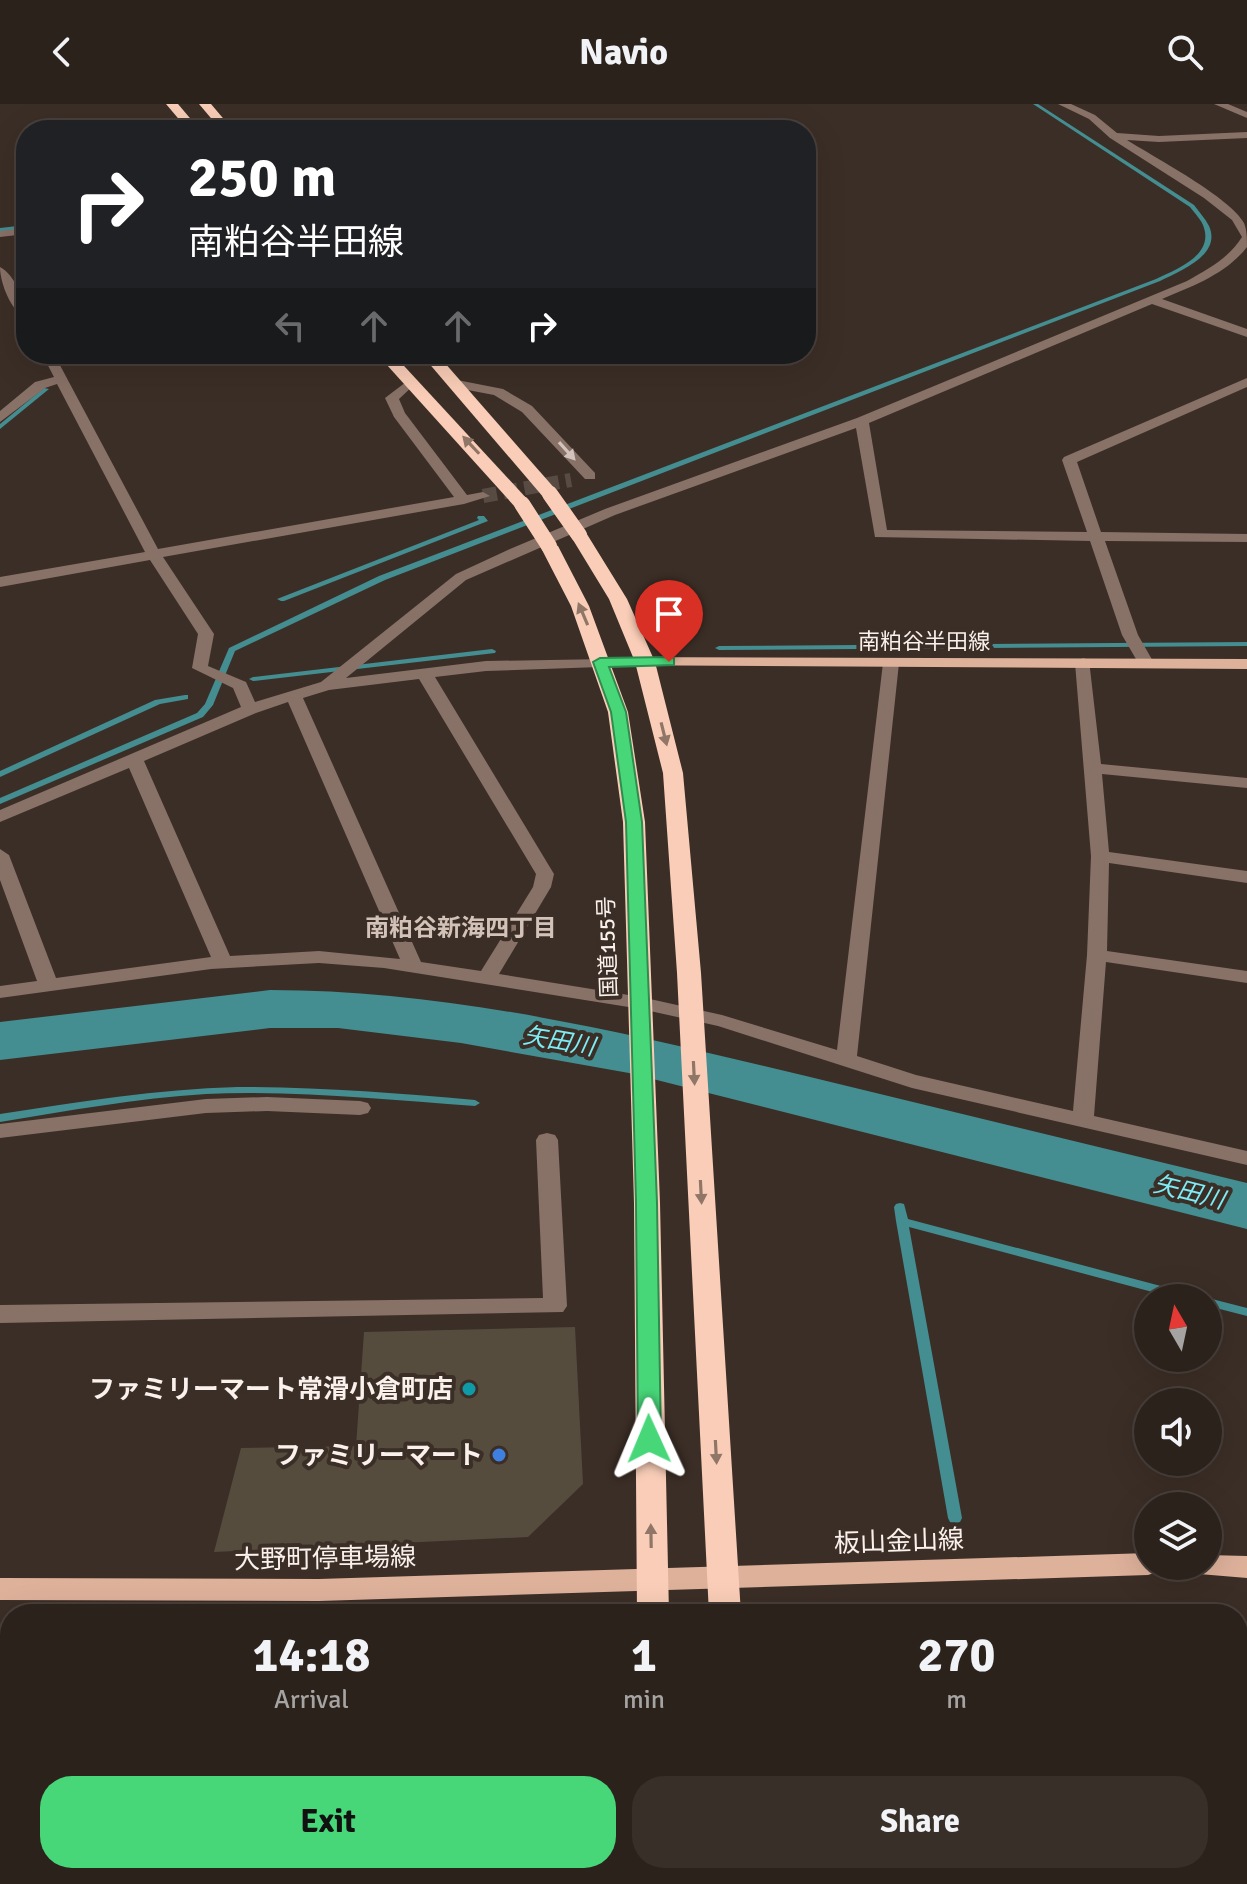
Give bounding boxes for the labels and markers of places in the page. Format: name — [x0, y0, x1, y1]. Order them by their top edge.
pin — [635, 580, 703, 662]
place label: ファミリーマート常滑小倉町店 — [89, 1374, 453, 1406]
marker: ファミリーマート常滑小倉町店 — [460, 1380, 478, 1398]
place label: ファミリーマート — [275, 1440, 483, 1472]
marker: ファミリーマート — [490, 1446, 508, 1464]

